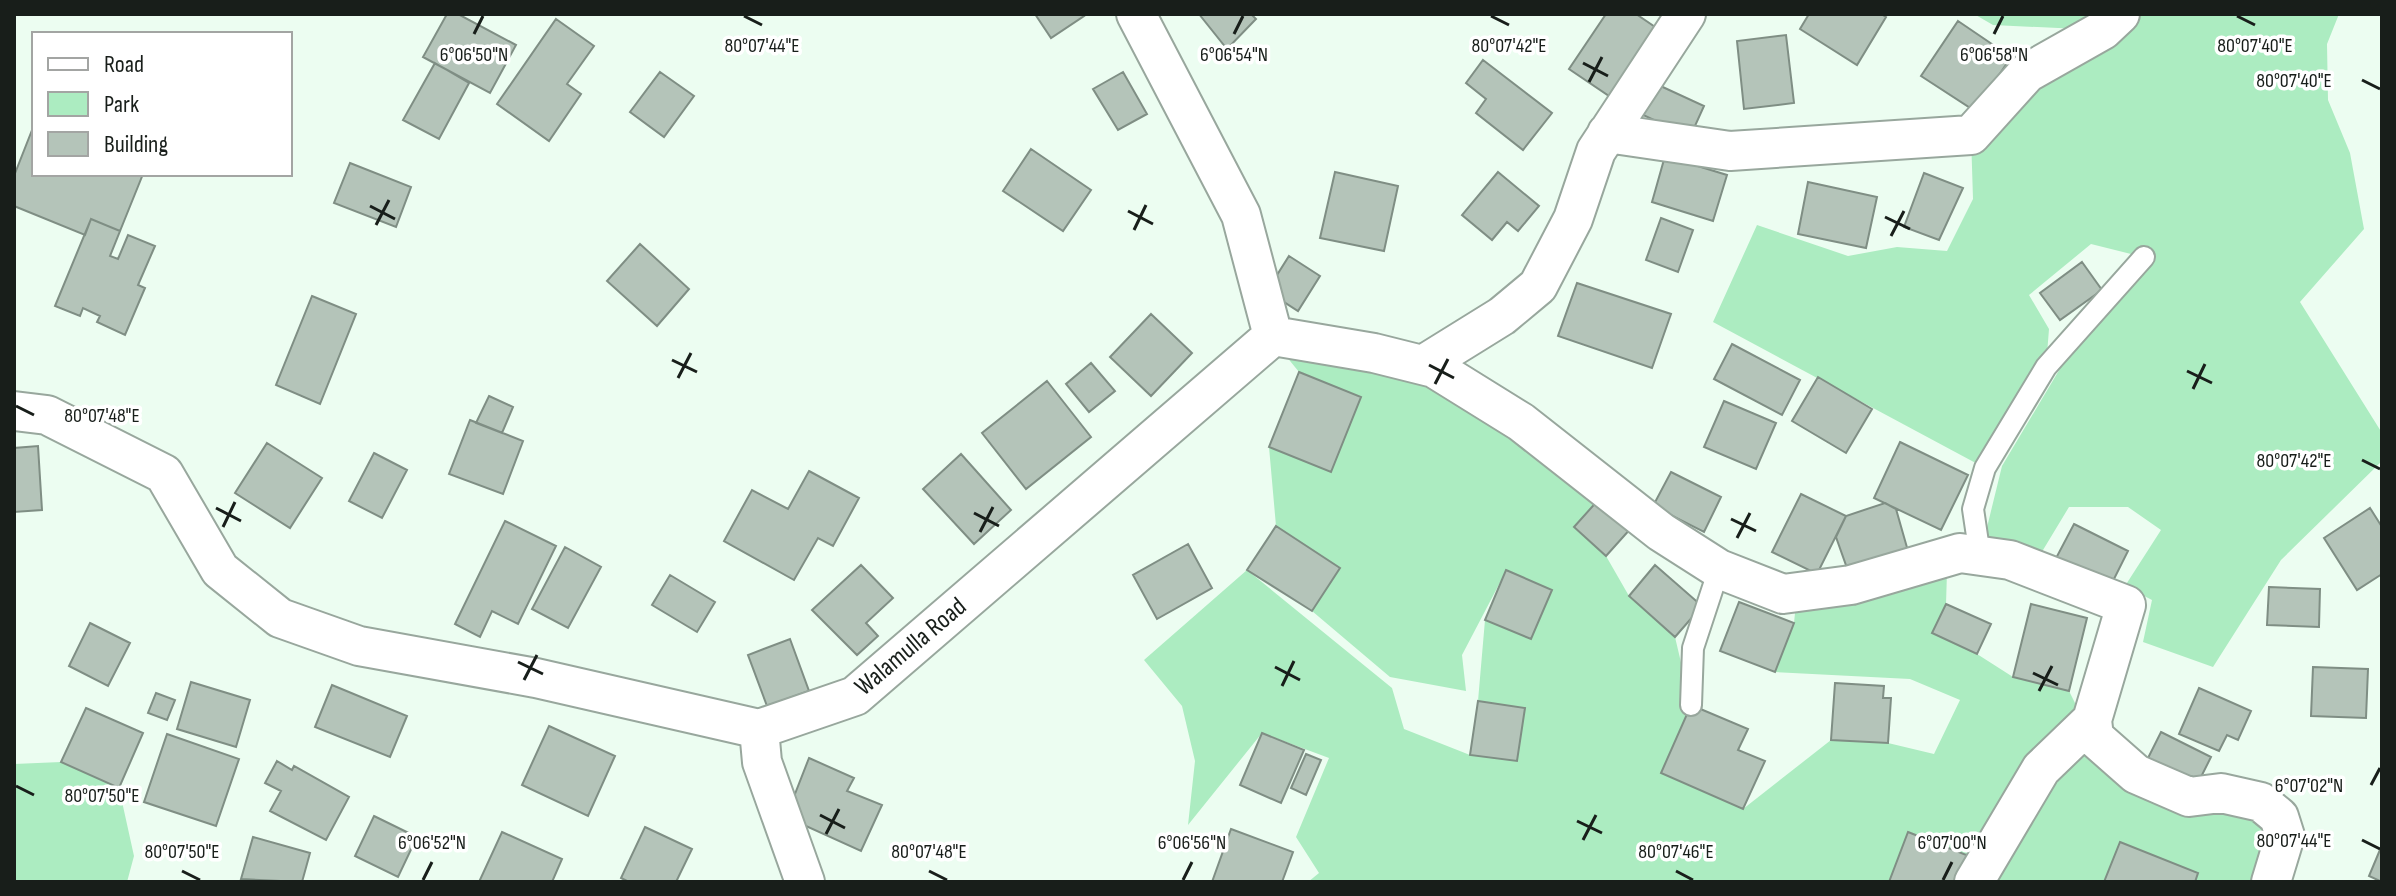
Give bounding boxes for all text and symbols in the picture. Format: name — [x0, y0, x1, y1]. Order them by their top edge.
legend — [32, 32, 292, 176]
text: 80°07'44"E — [724, 34, 800, 58]
text: 80°07'42"E — [1472, 34, 1547, 58]
text: 80°07'40"E — [2217, 34, 2293, 58]
text: 6°06'50"N — [440, 43, 508, 67]
text: 6°06'54"N — [1200, 43, 1268, 67]
text: 6°06'58"N — [1960, 43, 2028, 67]
text: Road — [104, 50, 144, 79]
text: 80°07'40"E — [2256, 69, 2332, 93]
text: Park — [104, 90, 139, 119]
text: Building — [104, 130, 168, 159]
text: 80°07'48"E — [64, 404, 140, 428]
text: 80°07'42"E — [2257, 449, 2332, 473]
street label: Walamulla Road — [849, 591, 973, 703]
text: 6°07'02"N — [2275, 774, 2343, 798]
text: 80°07'50"E — [64, 784, 140, 808]
text: 80°07'44"E — [2256, 829, 2332, 853]
text: 6°06'52"N — [398, 831, 466, 855]
text: 6°06'56"N — [1158, 831, 1226, 855]
text: 6°07'00"N — [1917, 831, 1987, 855]
text: 80°07'50"E — [144, 840, 220, 864]
text: 80°07'48"E — [891, 840, 967, 864]
text: 80°07'46"E — [1638, 840, 1714, 864]

